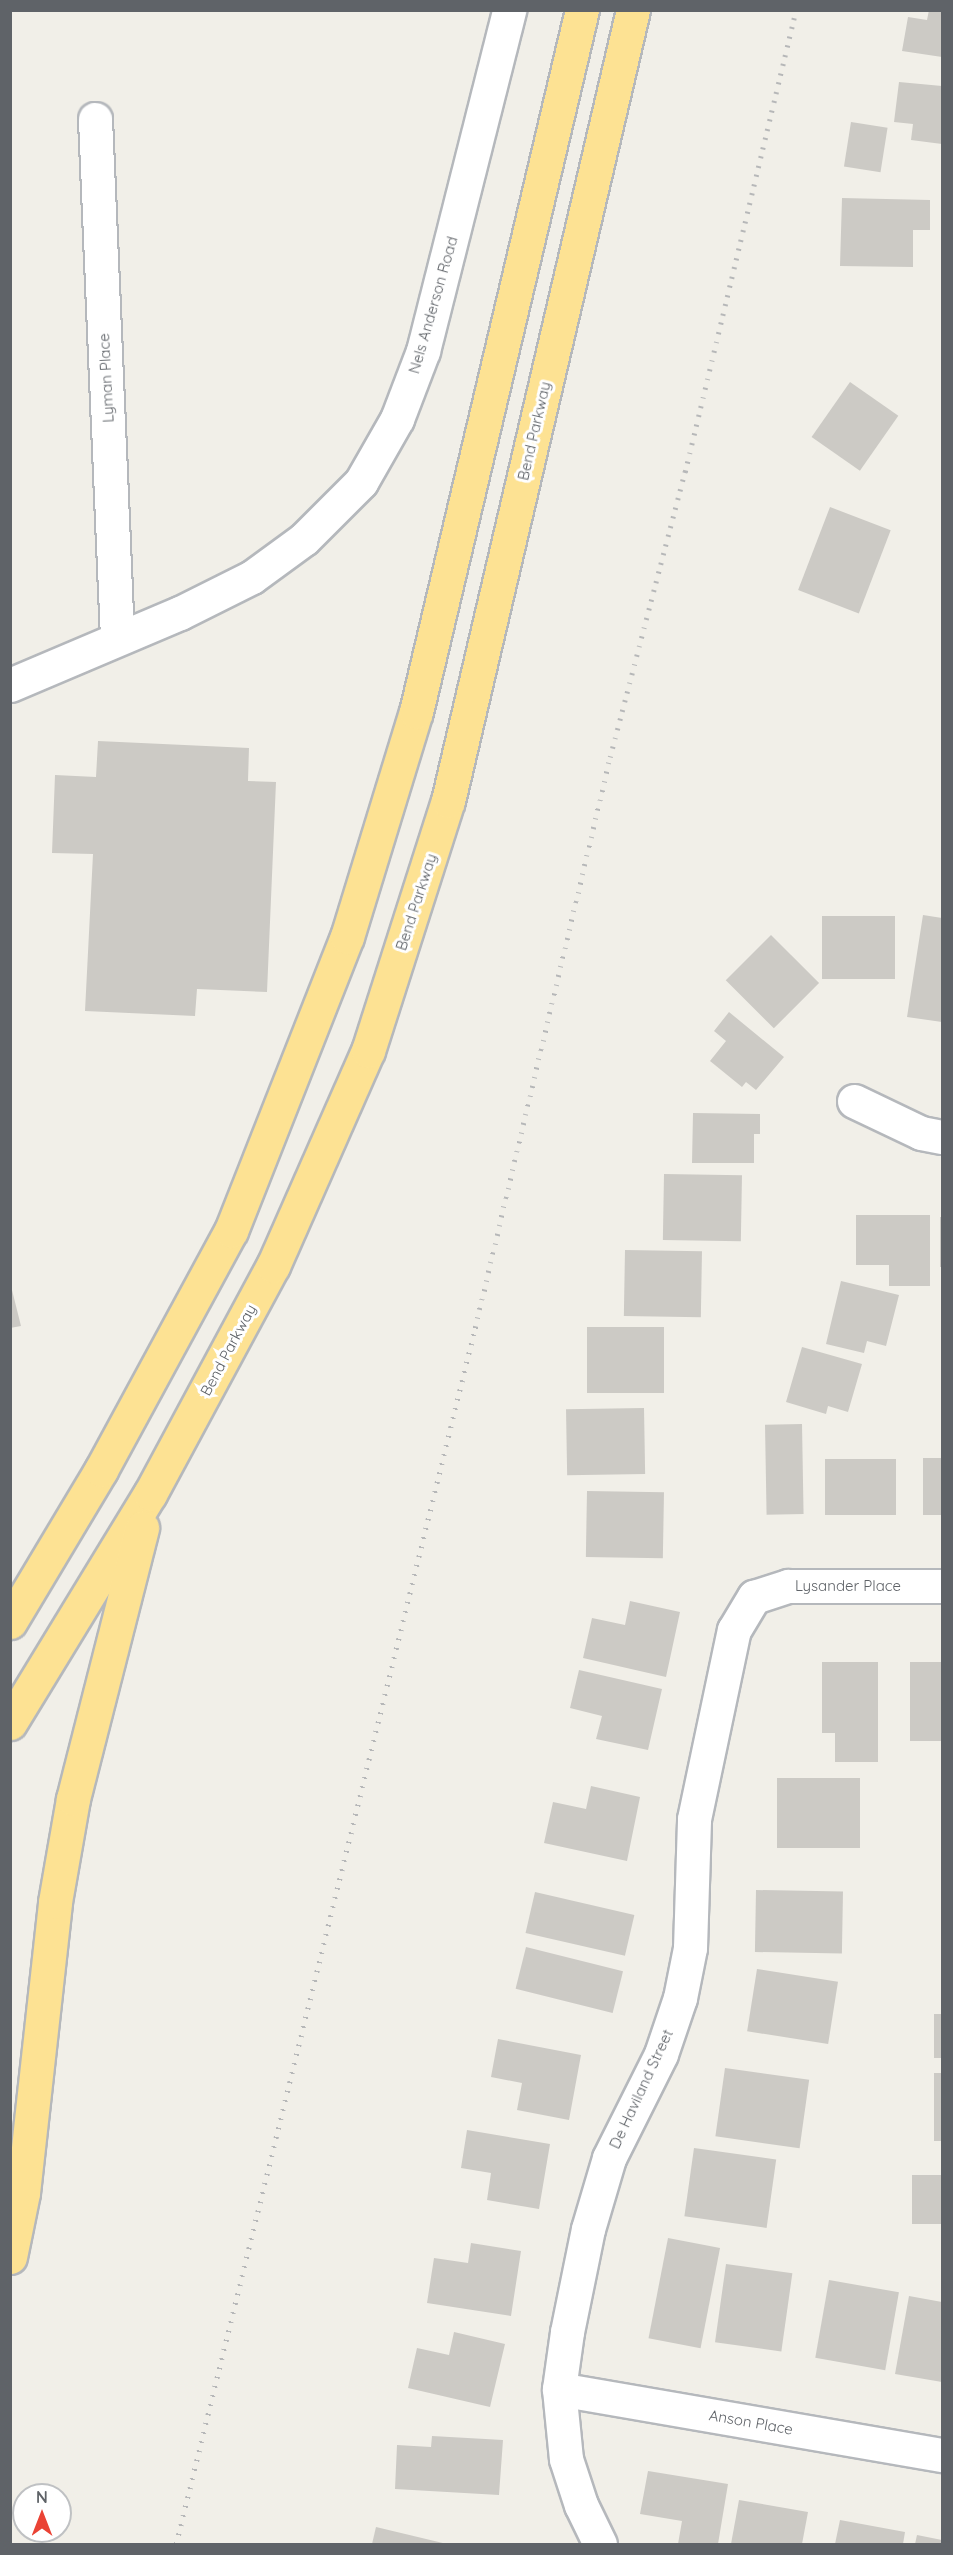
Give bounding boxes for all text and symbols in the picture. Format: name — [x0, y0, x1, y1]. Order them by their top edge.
street label: Nels Anderson Road — [405, 234, 461, 376]
street label: Lyman Place — [95, 333, 117, 423]
street label: Bend Parkway — [514, 380, 554, 482]
street label: Bend Parkway — [392, 851, 440, 953]
street label: Bend Parkway — [196, 1301, 260, 1399]
street label: Lysander Place — [795, 1577, 901, 1595]
street label: De Haviland Street — [605, 2026, 677, 2152]
street label: Anson Place — [708, 2406, 794, 2438]
north arrow — [12, 2483, 72, 2543]
text: N — [36, 2487, 48, 2507]

